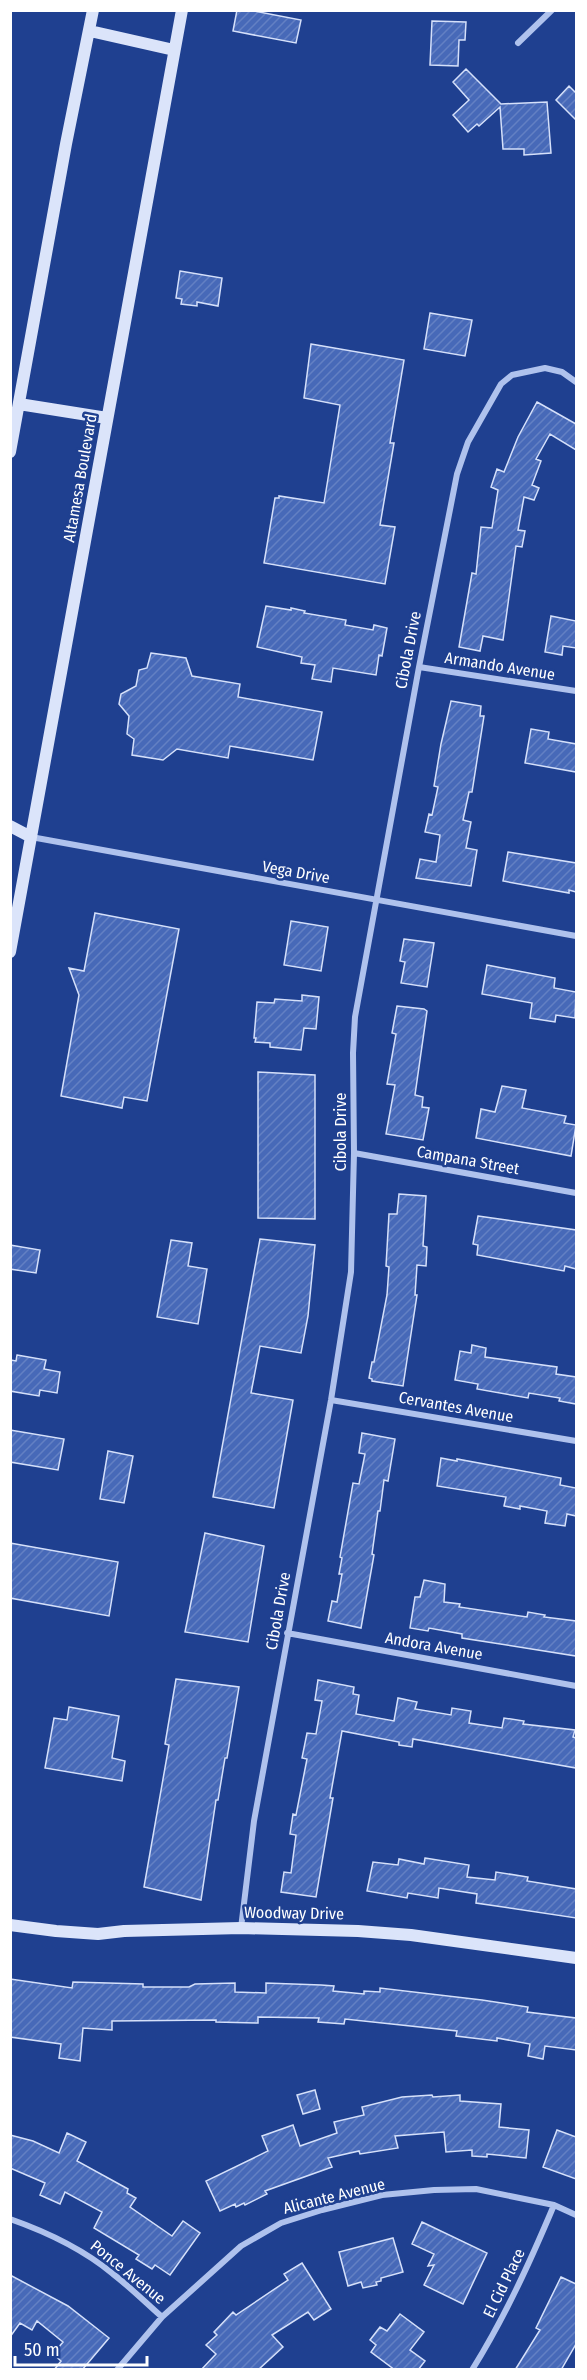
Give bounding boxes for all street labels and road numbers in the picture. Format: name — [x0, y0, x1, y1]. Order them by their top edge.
street label: Altamesa Boulevard — [59, 412, 101, 544]
street label: Cibola Drive — [391, 609, 425, 690]
street label: Armando Avenue — [443, 648, 557, 684]
street label: Vega Drive — [261, 857, 331, 887]
street label: Cibola Drive — [331, 1093, 350, 1171]
street label: Campana Street — [415, 1142, 521, 1178]
street label: Cervantes Avenue — [397, 1388, 515, 1426]
street label: Cibola Drive — [262, 1571, 294, 1651]
street label: Andora Avenue — [384, 1628, 484, 1664]
street label: Woodway Drive — [244, 1903, 344, 1923]
street label: Alicante Avenue — [281, 2174, 387, 2218]
street label: Ponce Avenue — [87, 2236, 169, 2308]
street label: El Cid Place — [479, 2245, 529, 2321]

